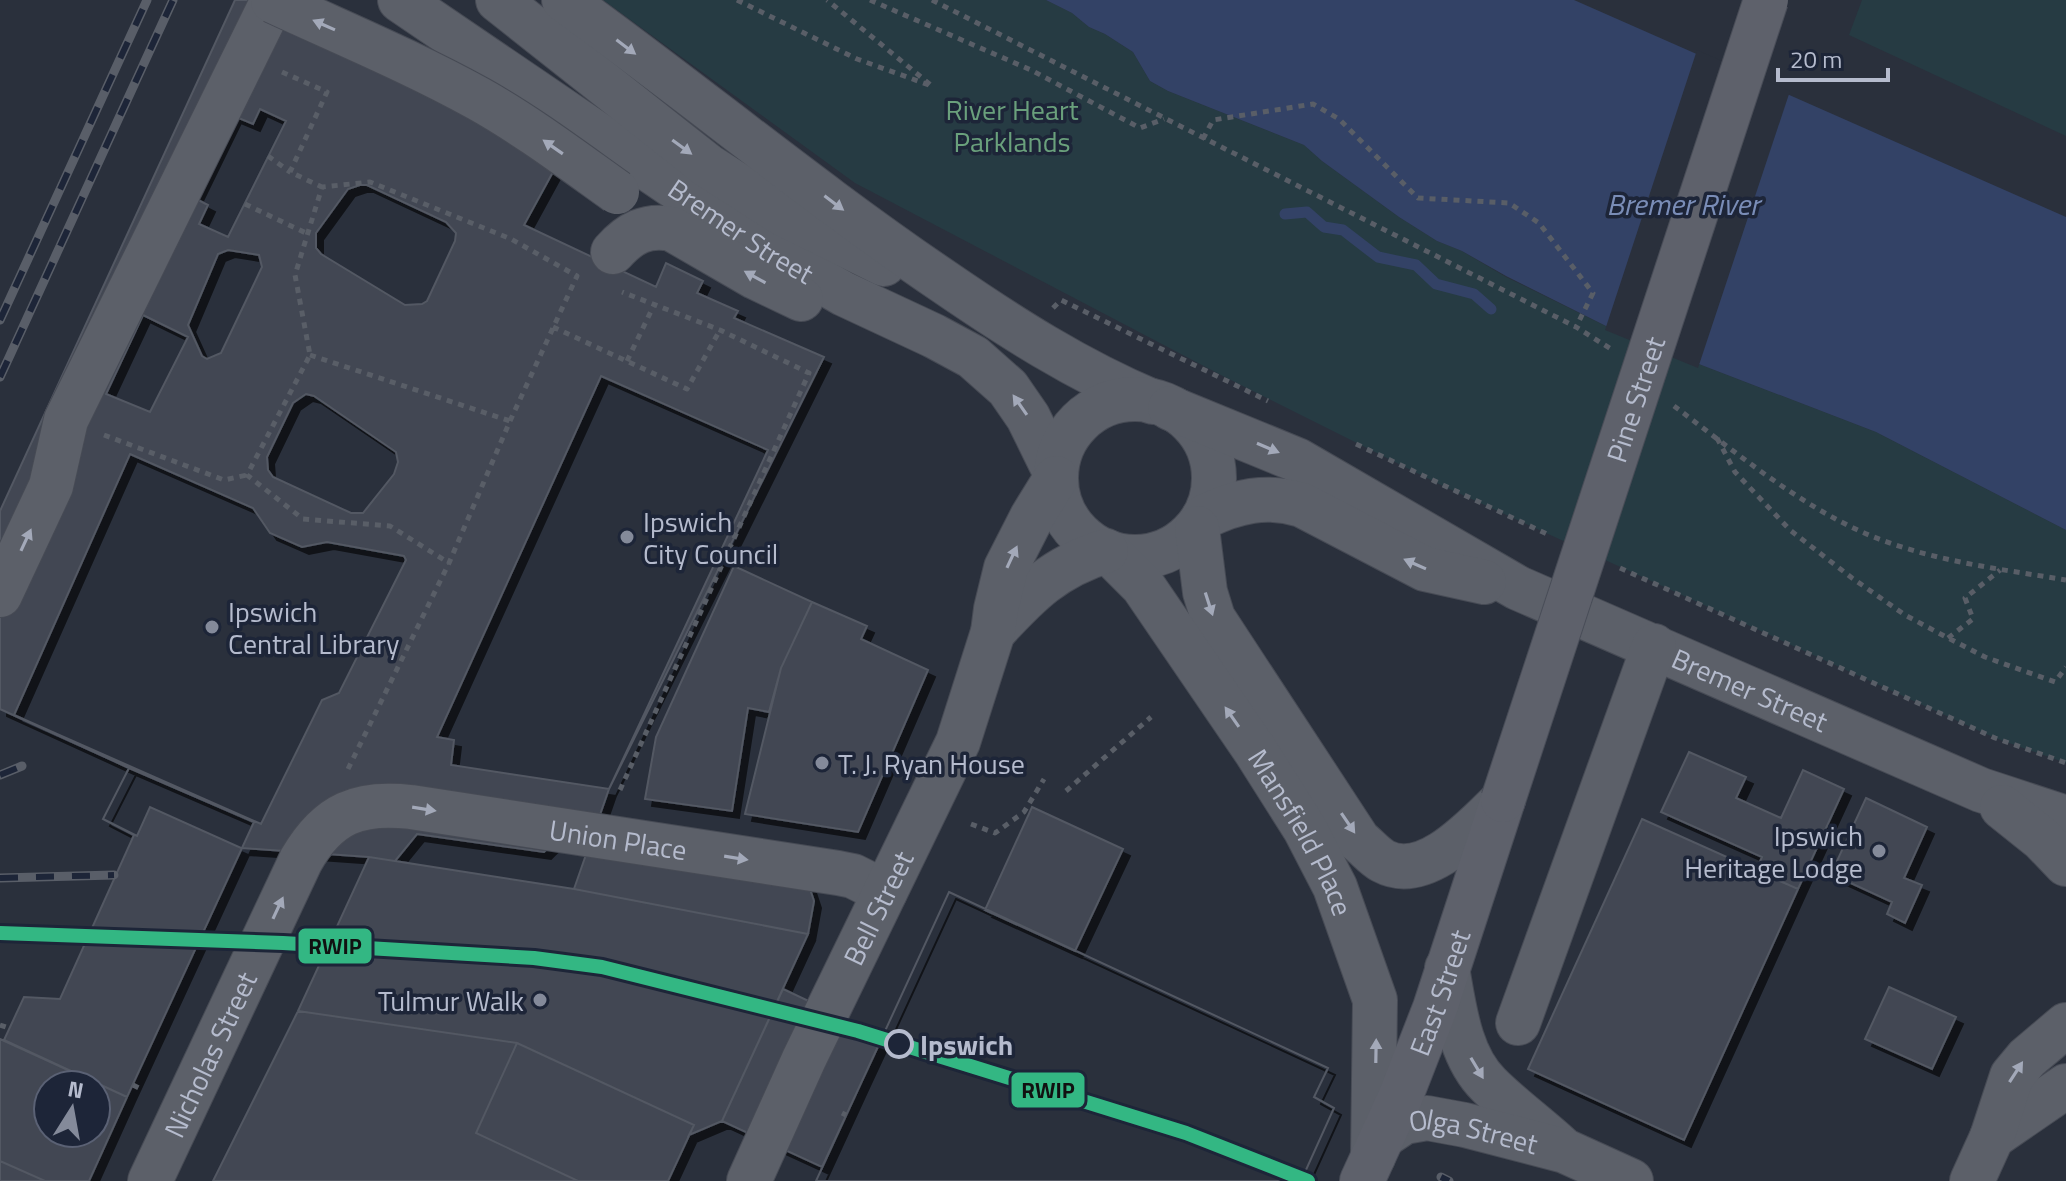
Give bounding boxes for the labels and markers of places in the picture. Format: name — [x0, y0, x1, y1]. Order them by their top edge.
place label: Ipswich City Council — [643, 500, 778, 575]
marker: Ipswich City Council — [618, 528, 636, 546]
place label: Ipswich Central Library — [228, 590, 399, 665]
marker: Ipswich Central Library — [203, 618, 221, 636]
place label: T. J. Ryan House — [838, 742, 1025, 785]
marker: T. J. Ryan House — [813, 754, 831, 772]
place label: Ipswich Heritage Lodge — [1684, 814, 1863, 889]
marker: Ipswich Heritage Lodge — [1870, 842, 1888, 860]
place label: Tulmur Walk — [378, 979, 524, 1022]
marker: Tulmur Walk — [531, 991, 549, 1009]
place label: Ipswich — [920, 1023, 1013, 1066]
marker: Ipswich — [885, 1030, 913, 1058]

